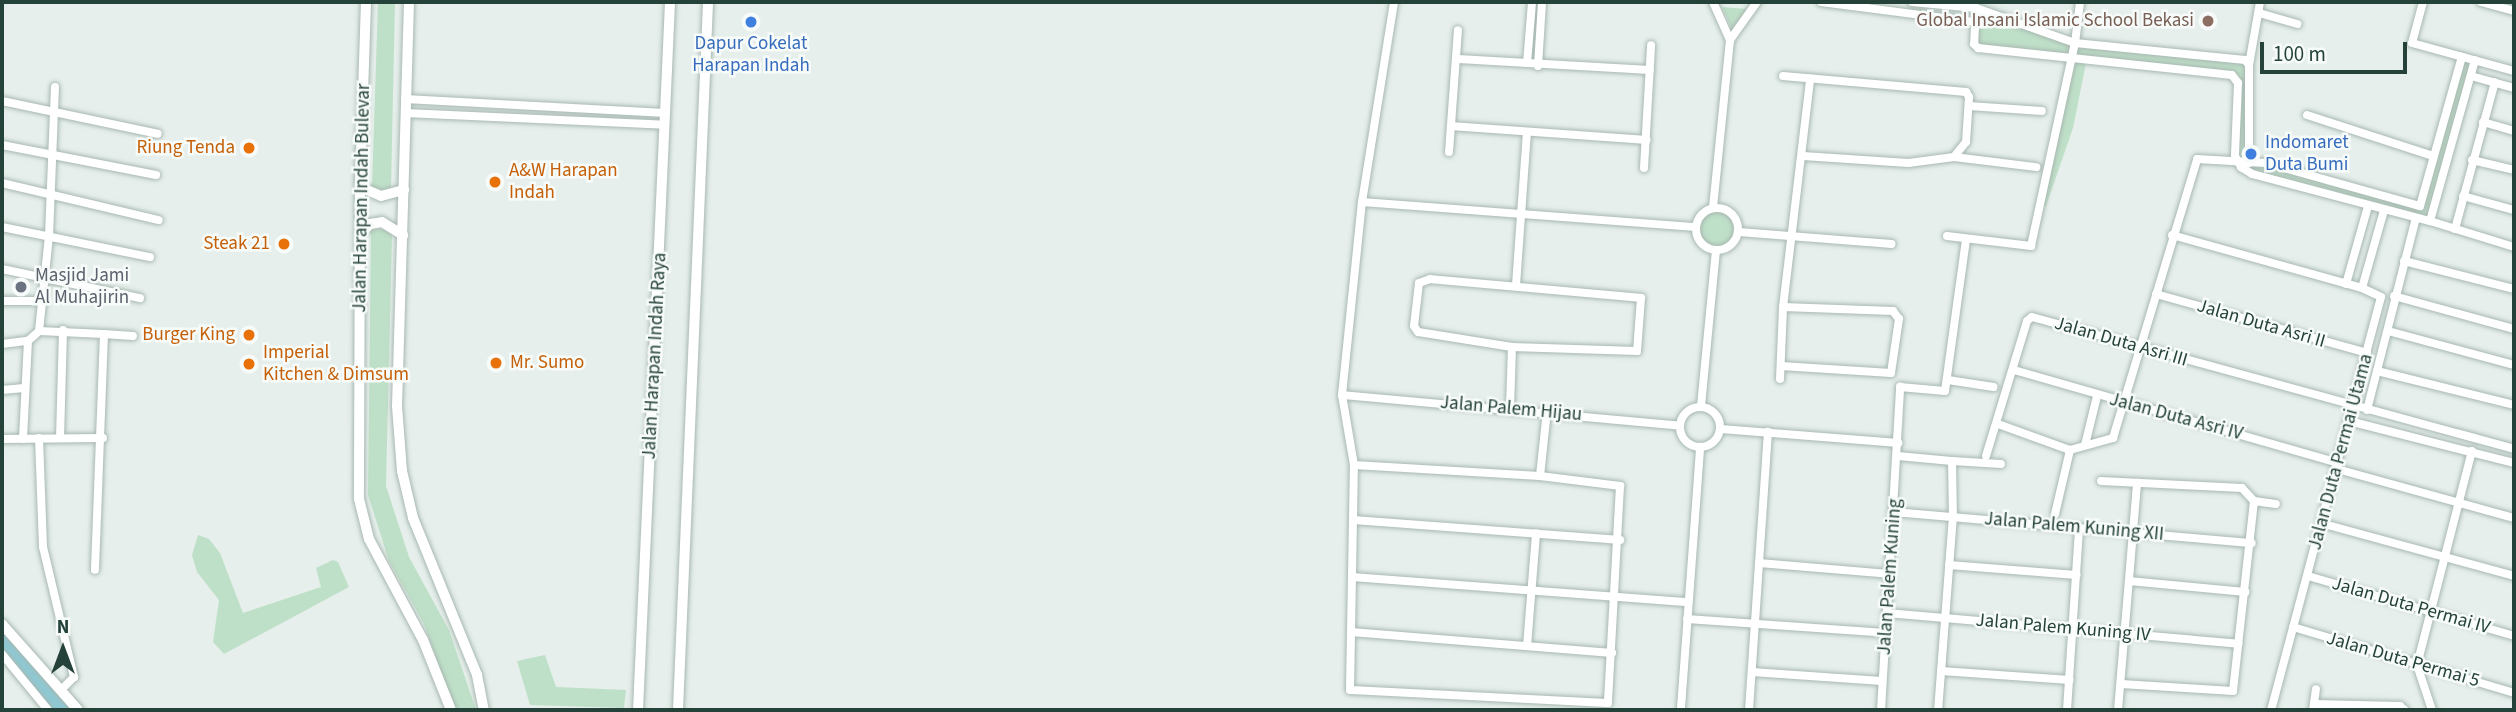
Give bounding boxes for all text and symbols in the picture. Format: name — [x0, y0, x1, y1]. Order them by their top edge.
place label: Global Insani Islamic School Bekasi — [1916, 10, 2194, 32]
marker: Global Insani Islamic School Bekasi — [2200, 13, 2216, 29]
marker: Dapur Cokelat Harapan Indah — [743, 14, 759, 30]
scale bar — [2264, 28, 2411, 72]
place label: Dapur Cokelat Harapan Indah — [692, 33, 810, 77]
text: 100 m — [2273, 39, 2326, 69]
street label: Jalan Harapan Indah Bulevar — [349, 83, 375, 313]
place label: Indomaret Duta Bumi — [2265, 132, 2349, 176]
place label: Riung Tenda — [137, 137, 235, 159]
marker: Riung Tenda — [241, 140, 257, 156]
marker: Indomaret Duta Bumi — [2243, 146, 2259, 162]
place label: A&W Harapan Indah — [509, 160, 618, 204]
marker: A&W Harapan Indah — [487, 174, 503, 190]
place label: Steak 21 — [203, 233, 270, 255]
marker: Steak 21 — [276, 236, 292, 252]
street label: Jalan Harapan Indah Raya — [638, 252, 672, 460]
place label: Masjid Jami Al Muhajirin — [35, 265, 129, 309]
marker: Masjid Jami Al Muhajirin — [13, 279, 29, 295]
street label: Jalan Duta Asri II — [2194, 295, 2328, 353]
street label: Jalan Duta Asri III — [2052, 312, 2190, 372]
place label: Burger King — [142, 324, 235, 346]
marker: Burger King — [241, 327, 257, 343]
place label: Imperial Kitchen & Dimsum — [263, 342, 409, 386]
street label: Jalan Duta Permai Utama — [2304, 351, 2378, 553]
place label: Mr. Sumo — [510, 352, 584, 374]
marker: Mr. Sumo — [488, 355, 504, 371]
marker: Imperial Kitchen & Dimsum — [241, 356, 257, 372]
street label: Jalan Duta Asri IV — [2107, 388, 2245, 446]
street label: Jalan Palem Hijau — [1439, 391, 1583, 427]
street label: Jalan Palem Kuning — [1873, 498, 1907, 656]
street label: Jalan Palem Kuning XII — [1983, 508, 2165, 546]
street label: Jalan Duta Permai IV — [2329, 572, 2493, 640]
street label: Jalan Palem Kuning IV — [1975, 609, 2151, 647]
north arrow — [28, 614, 98, 684]
text: N — [57, 614, 69, 641]
street label: Jalan Duta Permai 5 — [2324, 627, 2482, 693]

